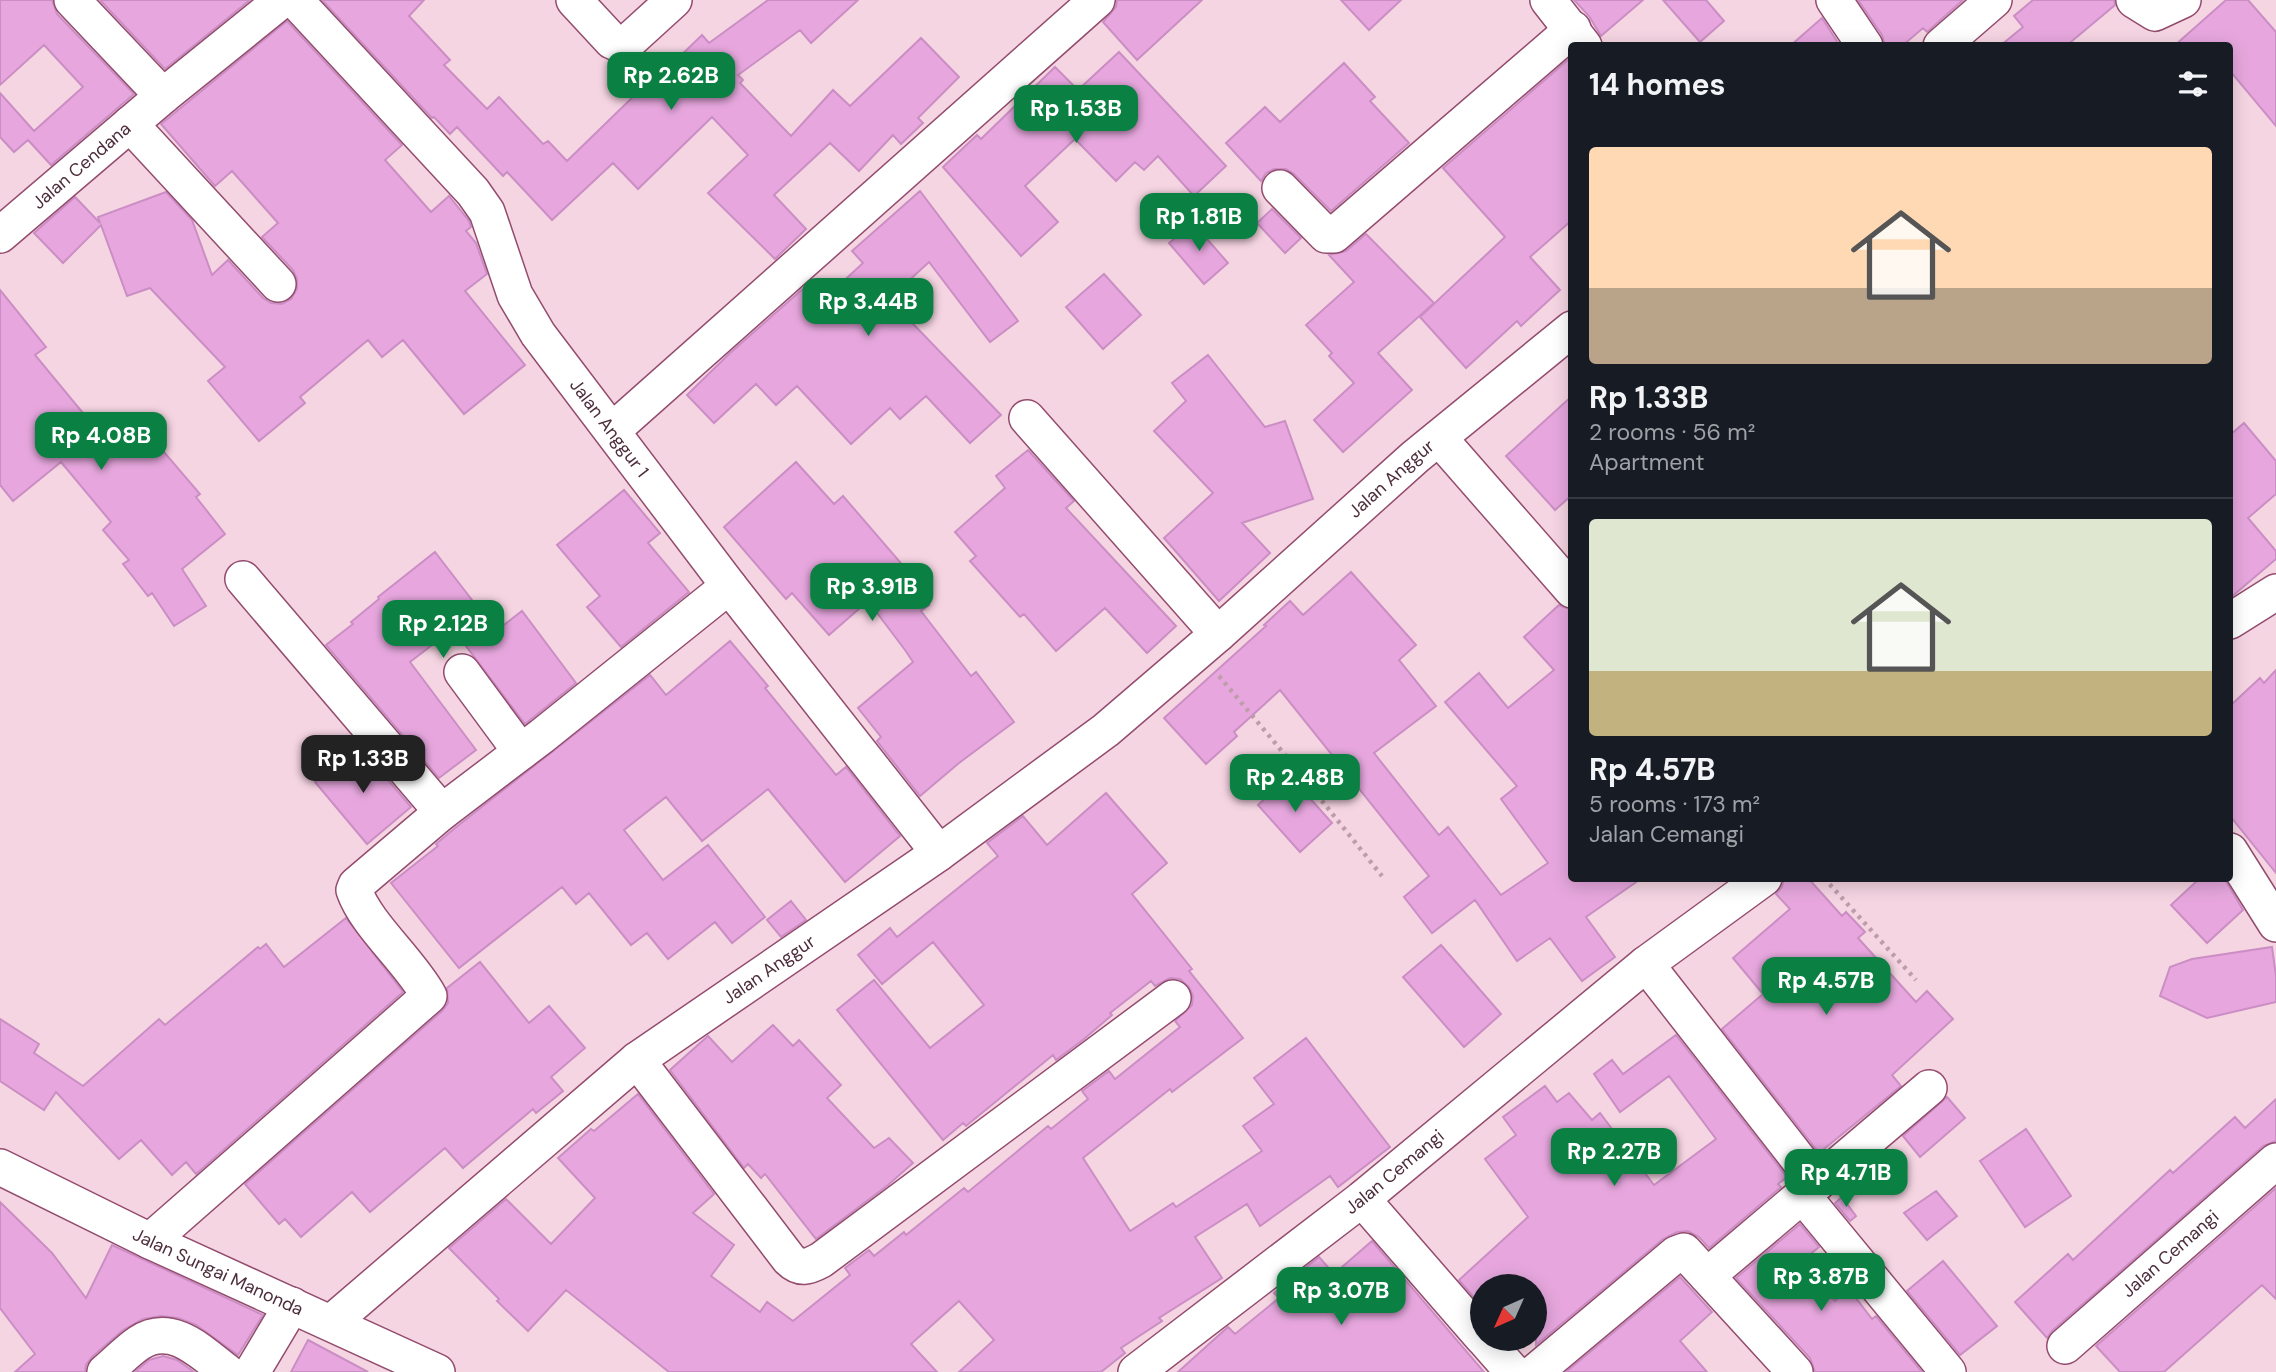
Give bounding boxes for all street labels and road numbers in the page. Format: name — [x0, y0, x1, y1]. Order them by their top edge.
street label: Jalan Cendana — [27, 117, 136, 214]
street label: Jalan Anggur 1 — [564, 374, 654, 482]
street label: Jalan Anggur — [1343, 434, 1440, 523]
street label: Jalan Anggur — [718, 929, 820, 1010]
street label: Jalan Cemangi — [1340, 1124, 1449, 1220]
street label: Jalan Cemangi — [2117, 1205, 2224, 1303]
street label: Jalan Sungai Manonda — [129, 1222, 307, 1321]

